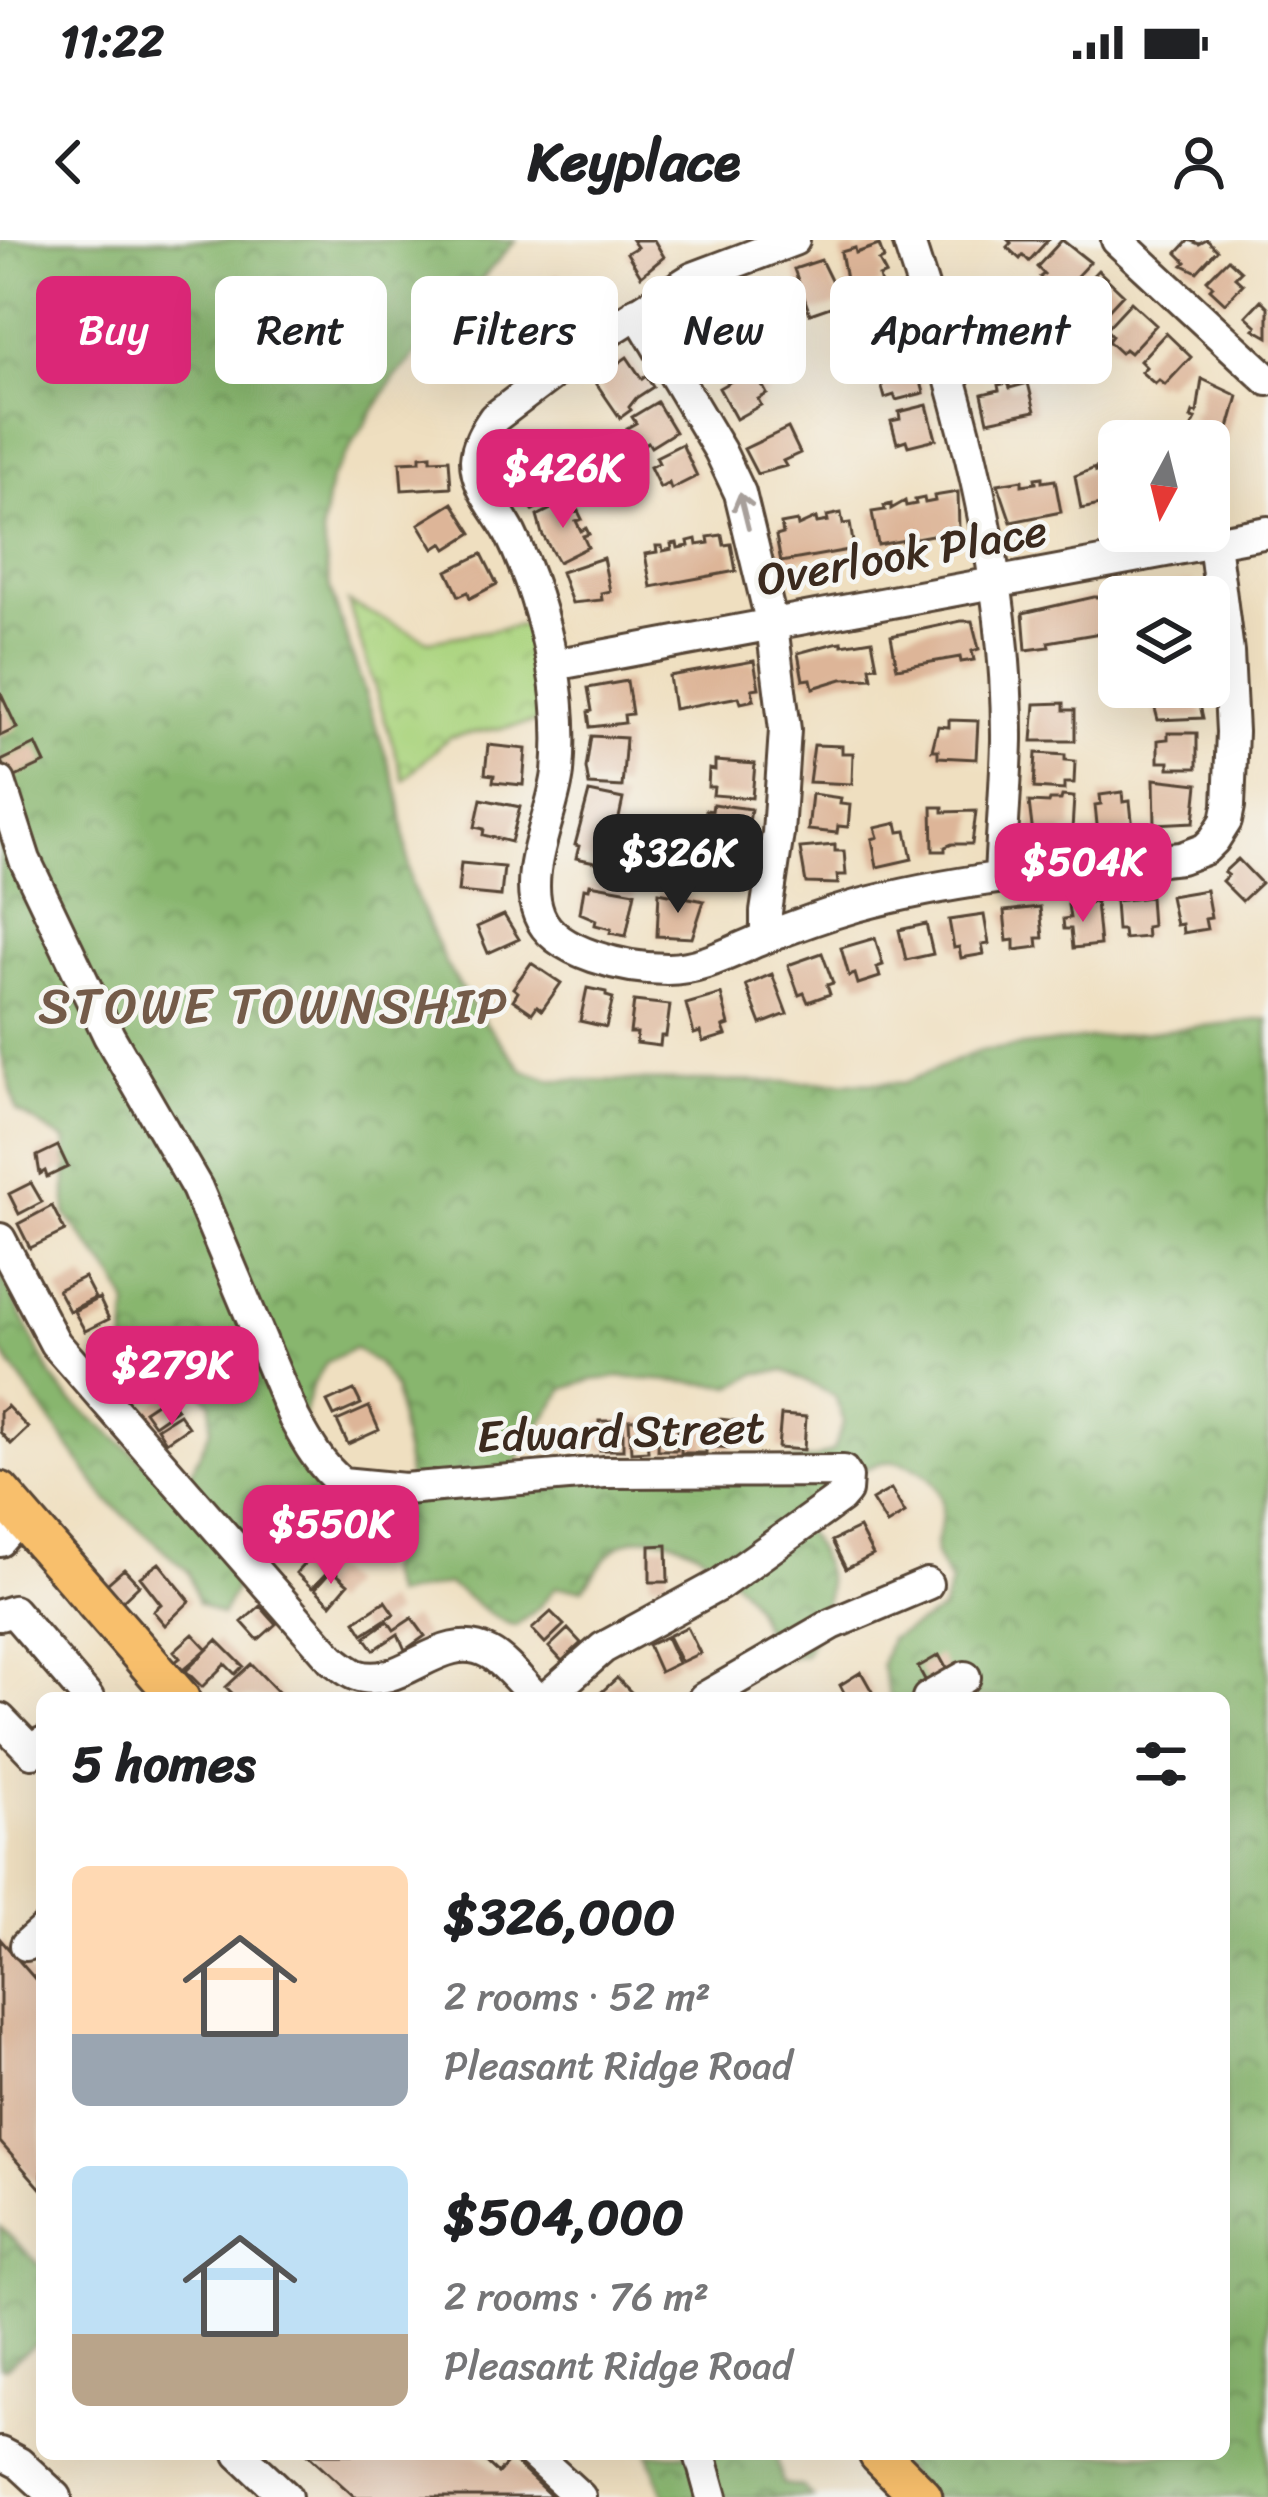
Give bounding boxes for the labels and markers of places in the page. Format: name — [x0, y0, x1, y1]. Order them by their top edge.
pin: $426K — [479, 429, 647, 531]
pin: $326K — [594, 814, 762, 916]
pin: $504K — [999, 823, 1167, 925]
pin: $279K — [88, 1326, 256, 1428]
pin: $550K — [247, 1485, 415, 1587]

